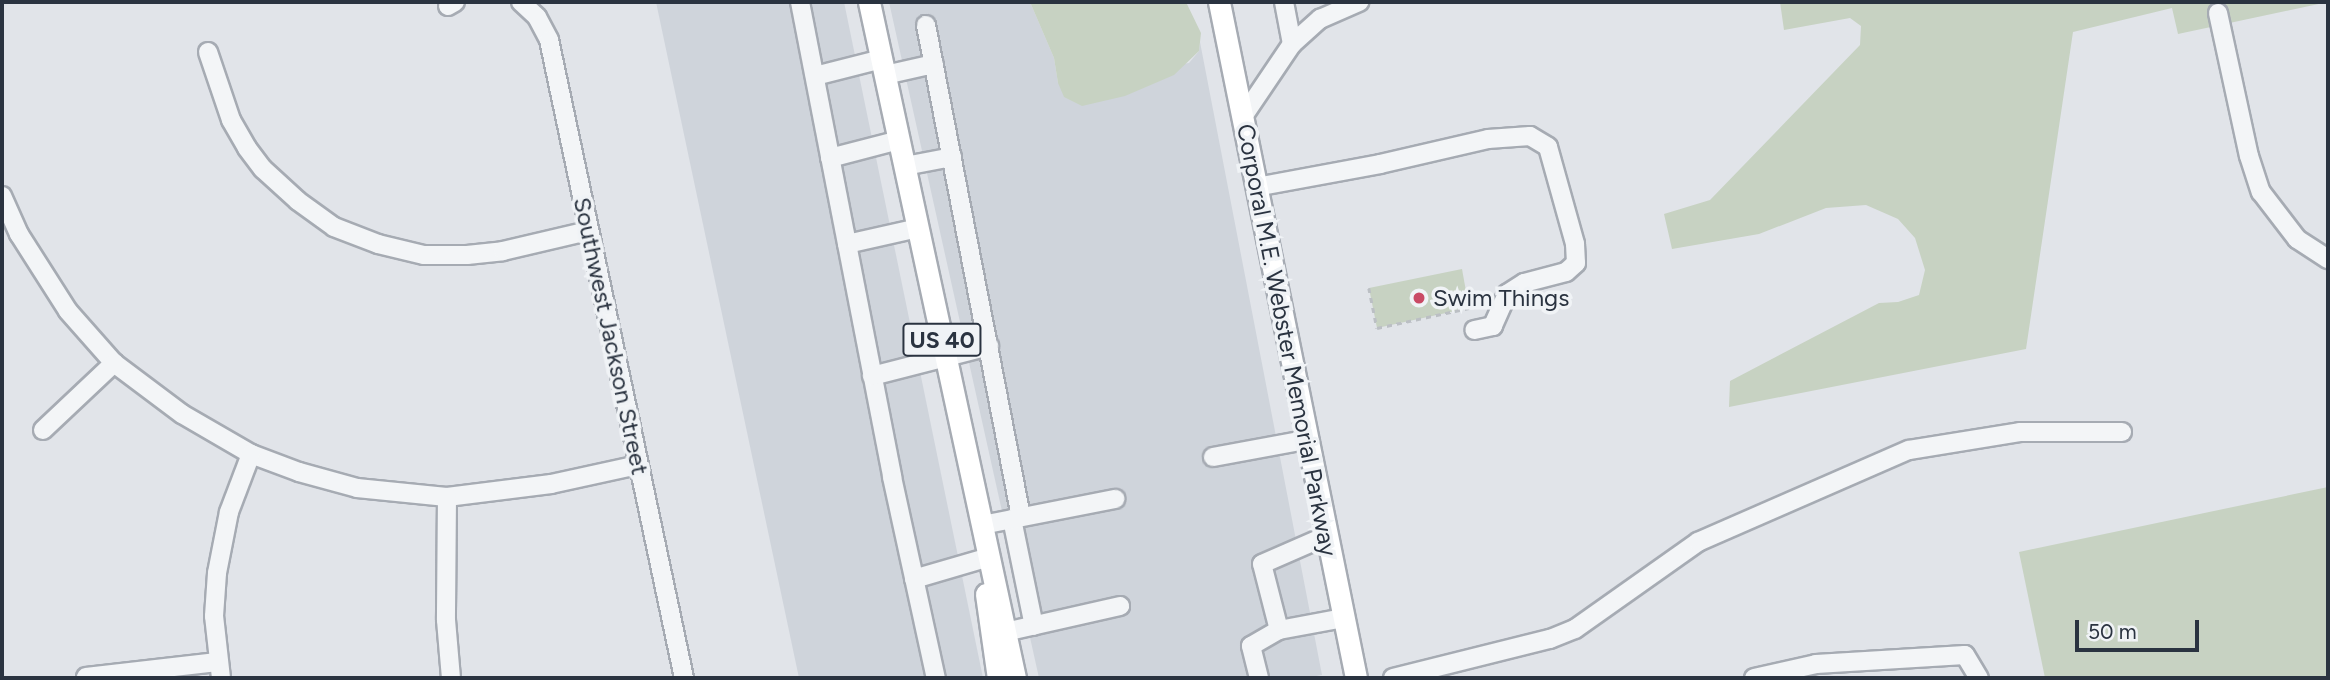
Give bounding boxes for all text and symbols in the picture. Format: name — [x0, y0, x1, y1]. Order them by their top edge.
street label: Corporal M.E. Webster Memorial Parkway — [1231, 121, 1343, 559]
street label: Southwest Jackson Street — [567, 195, 655, 477]
place label: Swim Things — [1433, 284, 1569, 312]
marker: Swim Things — [1411, 290, 1427, 306]
road number: US 40 — [902, 320, 982, 360]
scale bar — [2078, 606, 2202, 650]
text: 50 m — [2088, 619, 2137, 644]

